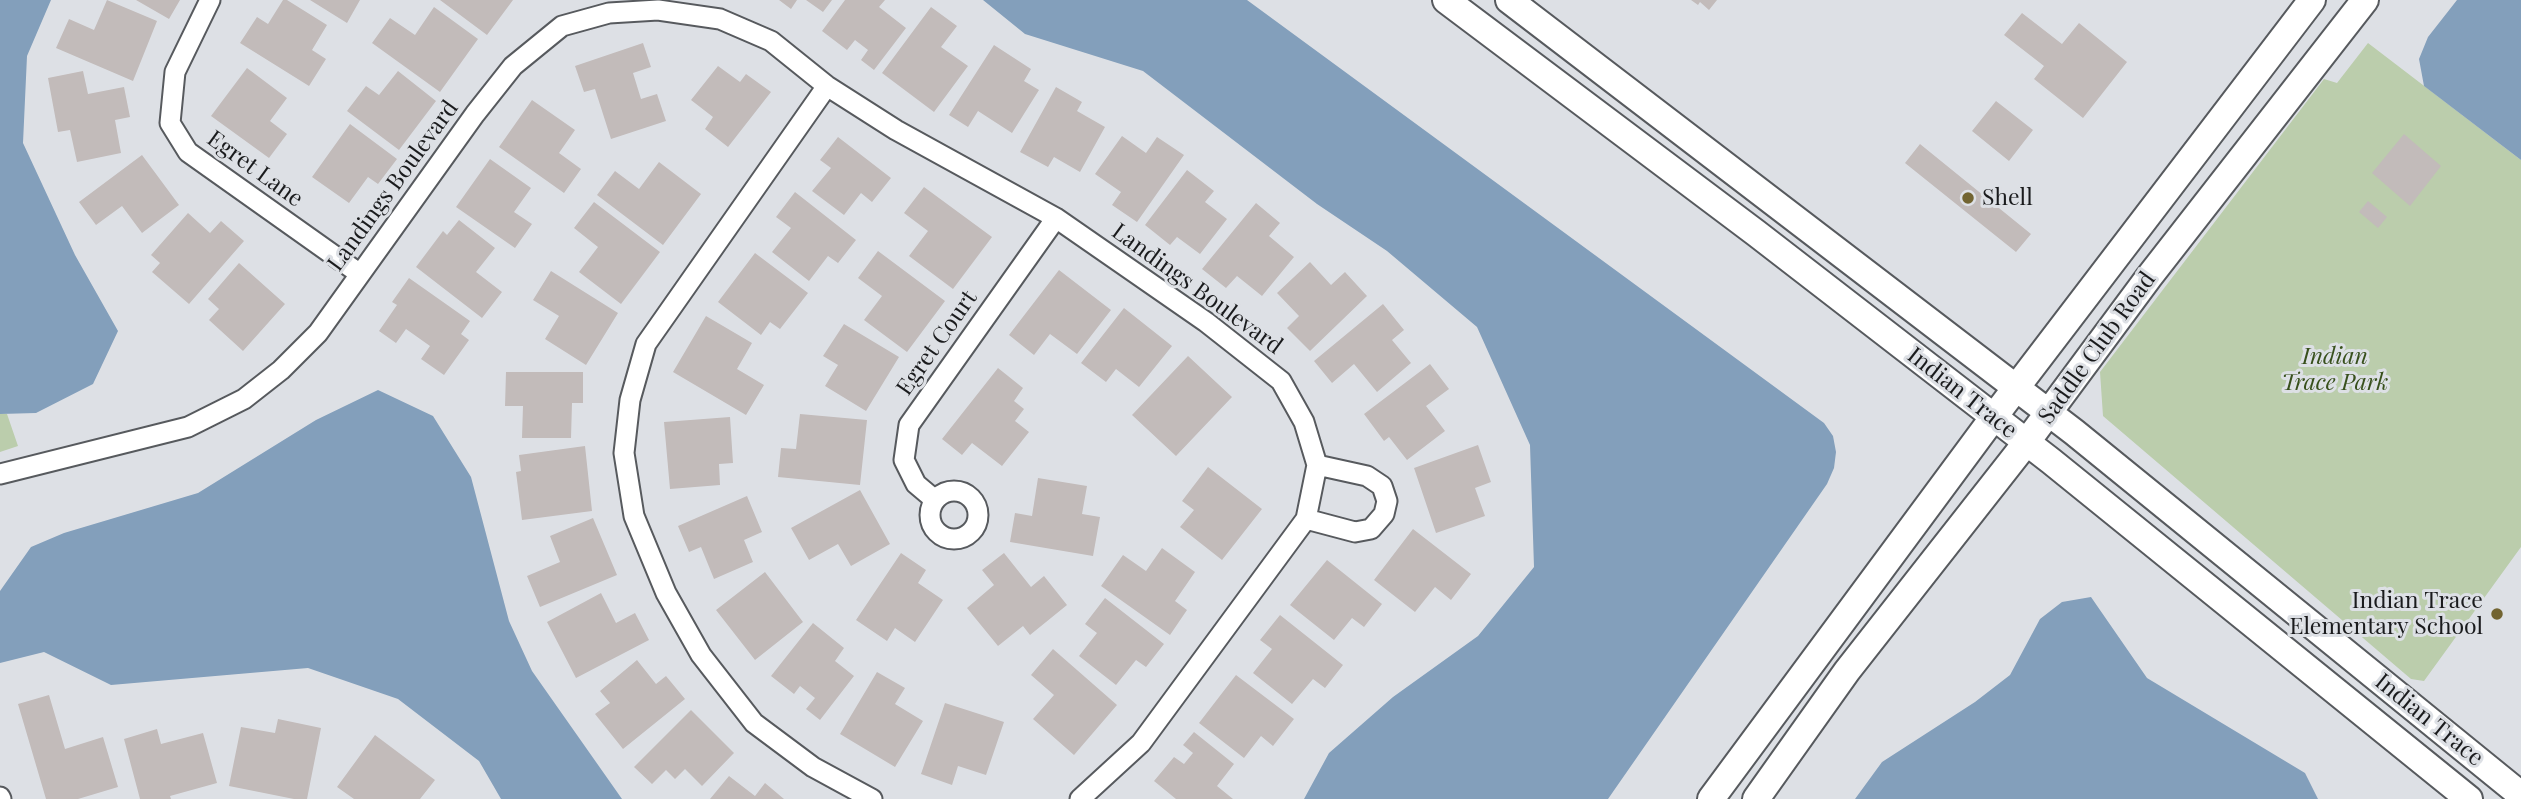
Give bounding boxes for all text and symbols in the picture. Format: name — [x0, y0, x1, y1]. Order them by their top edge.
street label: Landings Boulevard — [322, 95, 464, 277]
street label: Egret Lane — [202, 125, 308, 213]
place label: Shell — [1982, 184, 2033, 212]
marker: Shell — [1960, 190, 1976, 206]
street label: Landings Boulevard — [1106, 218, 1288, 360]
street label: Saddle Club Road — [2033, 267, 2161, 429]
street label: Egret Court — [891, 285, 983, 401]
street label: Indian Trace — [1902, 342, 2022, 444]
park label: Indian Trace Park — [2282, 343, 2388, 397]
place label: Indian Trace Elementary School — [2289, 587, 2483, 641]
marker: Indian Trace Elementary School — [2489, 606, 2505, 622]
street label: Indian Trace — [2369, 668, 2489, 772]

